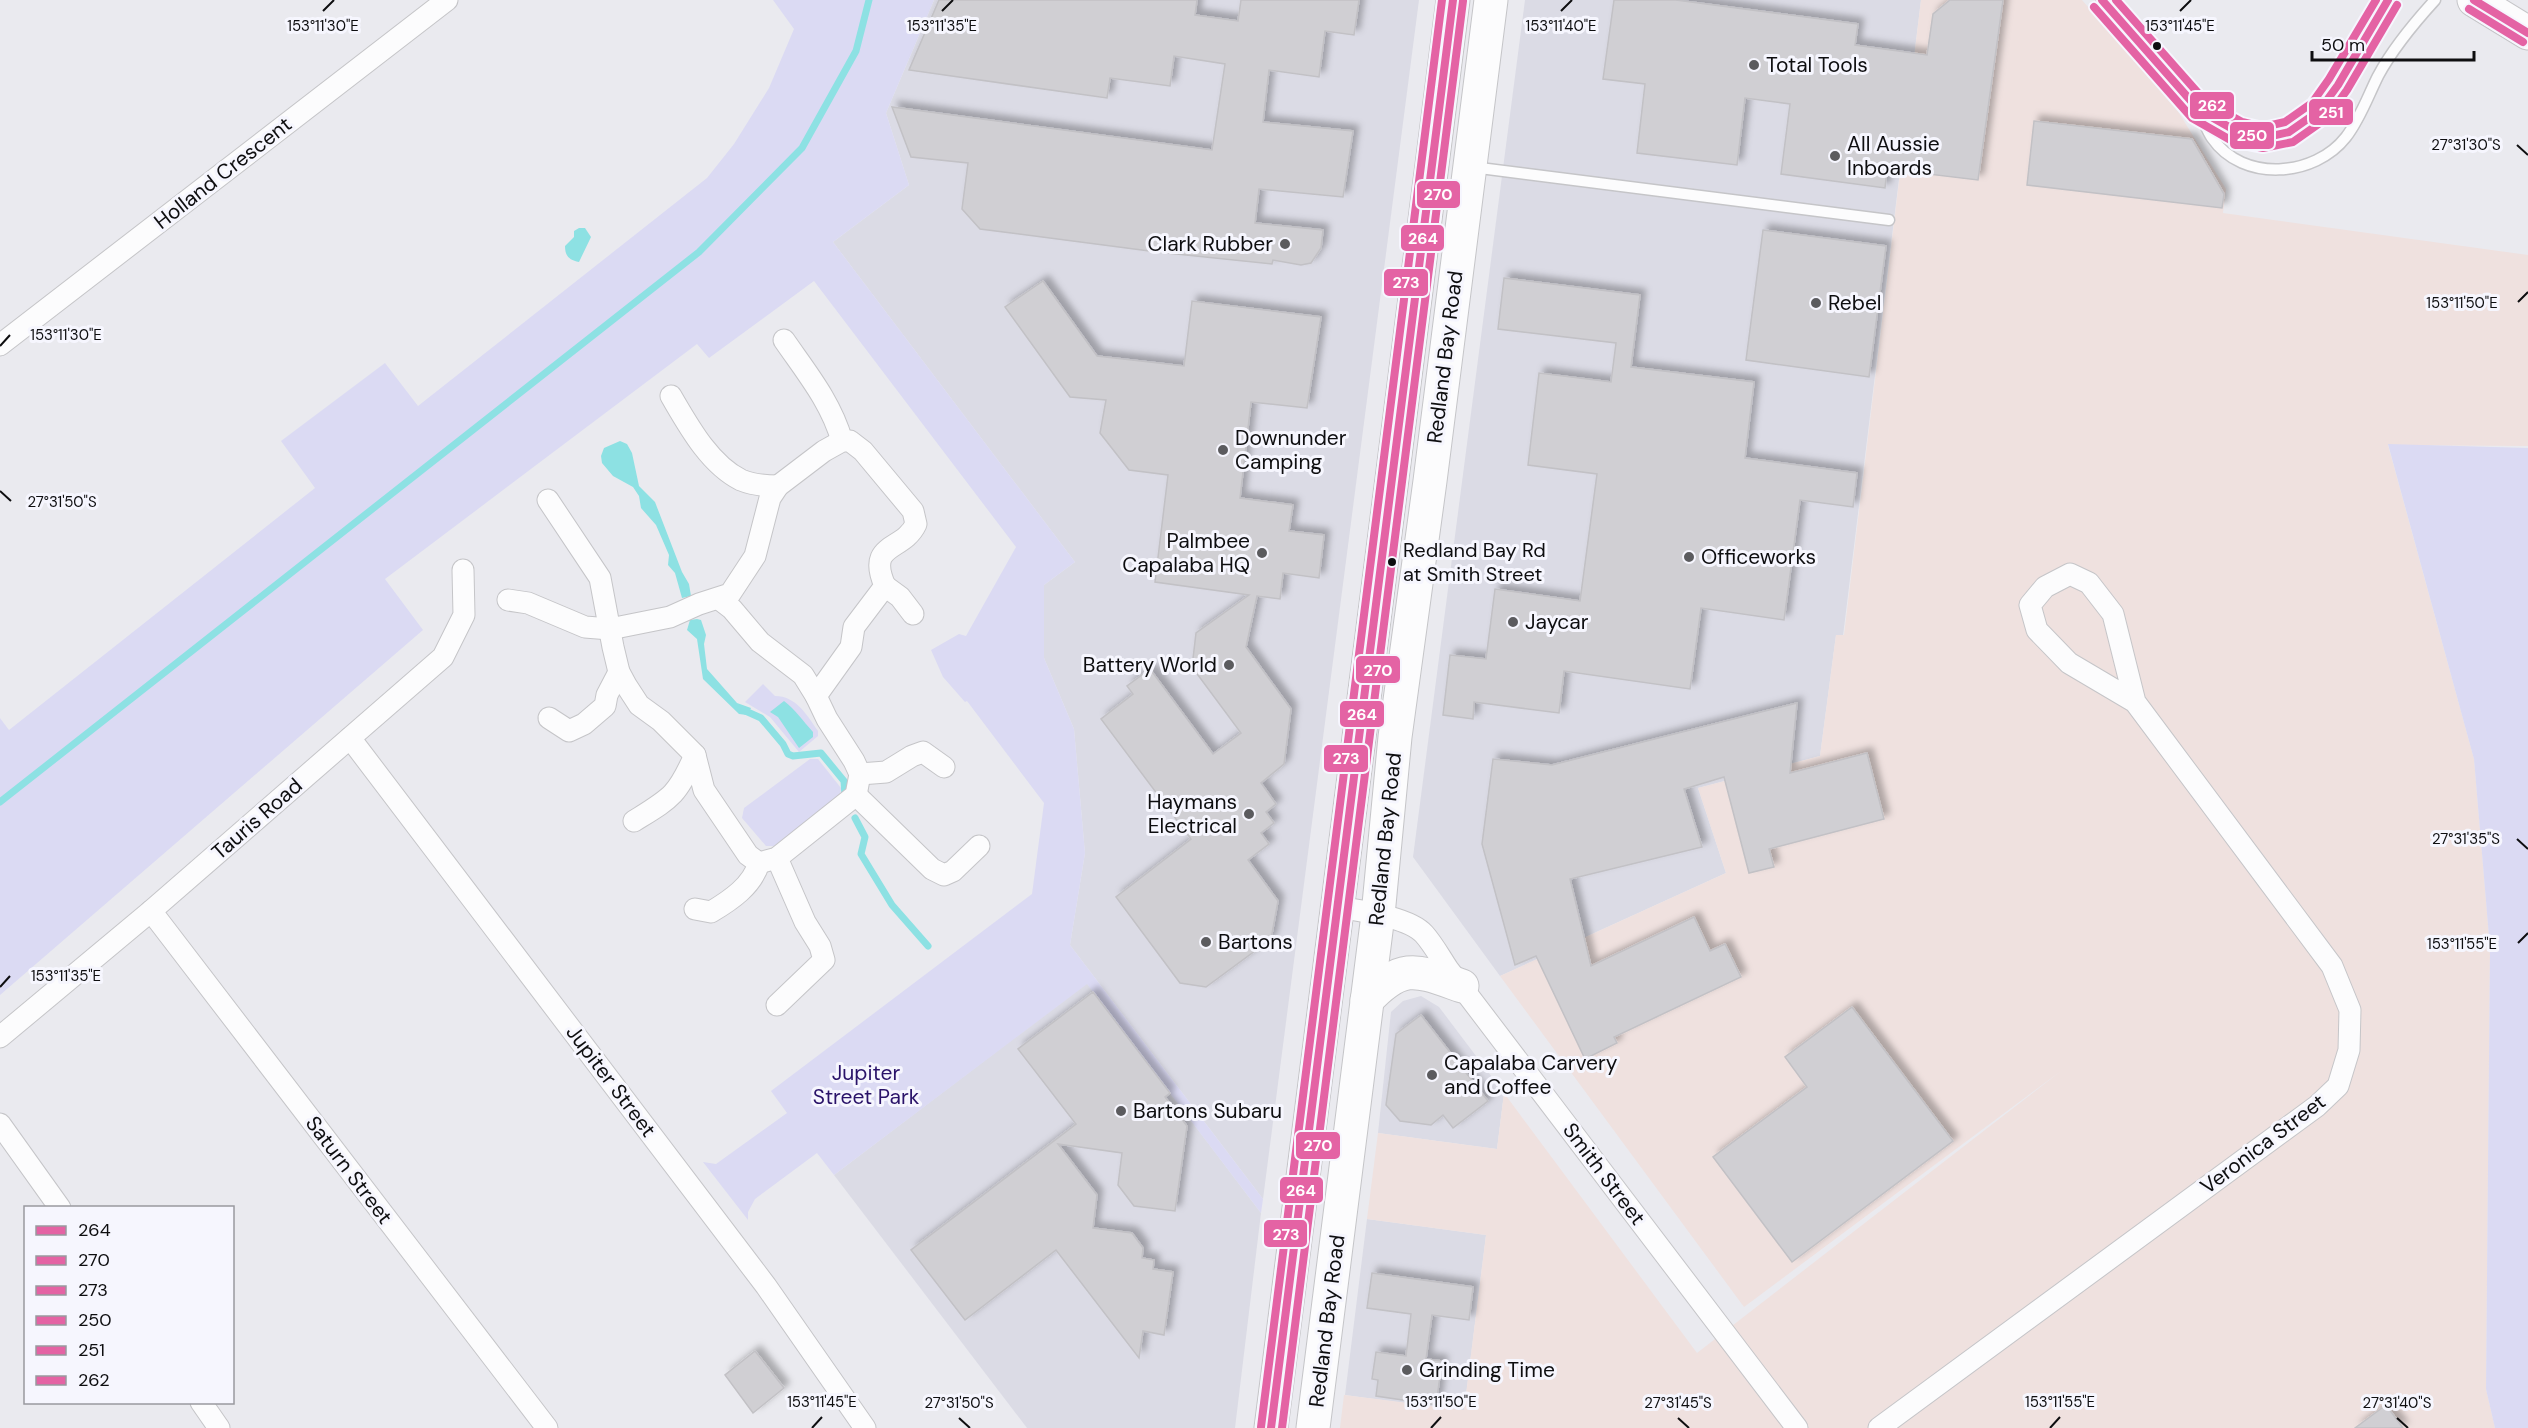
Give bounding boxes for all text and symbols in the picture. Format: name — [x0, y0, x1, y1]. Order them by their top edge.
text: 153°11'30"E — [287, 16, 359, 36]
text: 153°11'35"E — [907, 16, 977, 36]
text: 153°11'40"E — [1526, 16, 1597, 36]
text: 153°11'45"E — [2145, 16, 2215, 36]
scale bar — [2312, 24, 2474, 62]
text: 50 m — [2321, 33, 2365, 57]
unlabelled marker — [2151, 40, 2163, 52]
place label: Total Tools — [1766, 51, 1868, 79]
marker: Total Tools — [1747, 58, 1761, 72]
line badge: 262 — [2189, 91, 2235, 120]
text: 262 — [2198, 95, 2226, 116]
line badge: 251 — [2308, 98, 2354, 126]
text: 251 — [2318, 102, 2344, 123]
street label: Holland Crescent — [148, 110, 298, 236]
line badge: 250 — [2229, 121, 2275, 150]
text: 250 — [2237, 125, 2267, 146]
place label: All Aussie Inboards — [1847, 130, 1940, 182]
text: 27°31'30"S — [2431, 135, 2501, 155]
marker: All Aussie Inboards — [1828, 149, 1842, 163]
line badge: 270 — [1416, 180, 1461, 209]
text: 270 — [1424, 184, 1452, 205]
line badge: 264 — [1400, 224, 1445, 252]
text: 264 — [1408, 228, 1438, 249]
place label: Clark Rubber — [1147, 230, 1273, 258]
marker: Clark Rubber — [1278, 237, 1292, 251]
line badge: 273 — [1383, 268, 1429, 297]
street label: Redland Bay Road — [1421, 269, 1469, 445]
text: 273 — [1392, 272, 1420, 293]
place label: Rebel — [1828, 289, 1882, 317]
text: 153°11'50"E — [2426, 293, 2498, 313]
marker: Rebel — [1809, 296, 1823, 310]
text: 153°11'30"E — [30, 325, 102, 345]
place label: Downunder Camping — [1235, 424, 1347, 476]
marker: Downunder Camping — [1216, 443, 1230, 457]
text: 27°31'50"S — [27, 492, 97, 512]
place label: Palmbee Capalaba HQ — [1122, 527, 1250, 579]
place label: Redland Bay Rd at Smith Street — [1403, 537, 1546, 587]
place label: Officeworks — [1701, 543, 1816, 571]
marker: Palmbee Capalaba HQ — [1255, 546, 1269, 560]
marker: Officeworks — [1682, 550, 1696, 564]
marker: Redland Bay Rd at Smith Street — [1386, 556, 1398, 568]
place label: Jaycar — [1525, 608, 1589, 636]
marker: Jaycar — [1506, 615, 1520, 629]
place label: Battery World — [1083, 651, 1217, 679]
line badge: 270 — [1355, 655, 1401, 684]
marker: Battery World — [1222, 658, 1236, 672]
text: 270 — [1364, 660, 1392, 681]
line badge: 264 — [1339, 700, 1385, 728]
text: 264 — [1347, 704, 1377, 725]
line badge: 273 — [1323, 744, 1369, 773]
text: 273 — [1332, 748, 1360, 769]
street label: Redland Bay Road — [1362, 751, 1408, 927]
street label: Tauris Road — [206, 772, 308, 866]
place label: Haymans Electrical — [1147, 788, 1237, 840]
marker: Haymans Electrical — [1242, 807, 1256, 821]
text: 27°31'35"S — [2432, 829, 2500, 849]
place label: Bartons — [1218, 928, 1293, 956]
text: 153°11'55"E — [2427, 934, 2497, 954]
marker: Bartons — [1199, 935, 1213, 949]
text: 153°11'35"E — [31, 966, 101, 986]
street label: Jupiter Street — [560, 1019, 662, 1143]
place label: Capalaba Carvery and Coffee — [1444, 1049, 1618, 1101]
park label: Jupiter Street Park — [813, 1059, 920, 1111]
marker: Capalaba Carvery and Coffee — [1425, 1068, 1439, 1082]
street label: Veronica Street — [2195, 1088, 2331, 1200]
place label: Bartons Subaru — [1133, 1097, 1282, 1125]
marker: Bartons Subaru — [1114, 1104, 1128, 1118]
street label: Saturn Street — [299, 1110, 399, 1230]
street label: Smith Street — [1556, 1117, 1652, 1231]
line badge: 270 — [1295, 1131, 1341, 1160]
text: 270 — [1304, 1135, 1332, 1156]
line badge: 264 — [1279, 1176, 1324, 1204]
text: 264 — [1286, 1180, 1316, 1201]
legend — [24, 1206, 234, 1404]
text: 264 — [78, 1218, 111, 1242]
line badge: 273 — [1263, 1219, 1308, 1248]
text: 273 — [1272, 1224, 1300, 1245]
street label: Redland Bay Road — [1303, 1233, 1351, 1409]
text: 270 — [78, 1248, 110, 1272]
text: 273 — [78, 1278, 108, 1302]
text: 250 — [78, 1308, 112, 1332]
text: 251 — [78, 1338, 105, 1362]
place label: Grinding Time — [1419, 1356, 1555, 1384]
marker: Grinding Time — [1400, 1363, 1414, 1377]
text: 262 — [78, 1368, 110, 1392]
text: 153°11'45"E — [787, 1392, 857, 1412]
text: 153°11'50"E — [1405, 1392, 1477, 1412]
text: 153°11'55"E — [2025, 1392, 2095, 1412]
text: 27°31'50"S — [924, 1393, 994, 1413]
text: 27°31'45"S — [1644, 1393, 1712, 1413]
text: 27°31'40"S — [2363, 1393, 2432, 1413]

